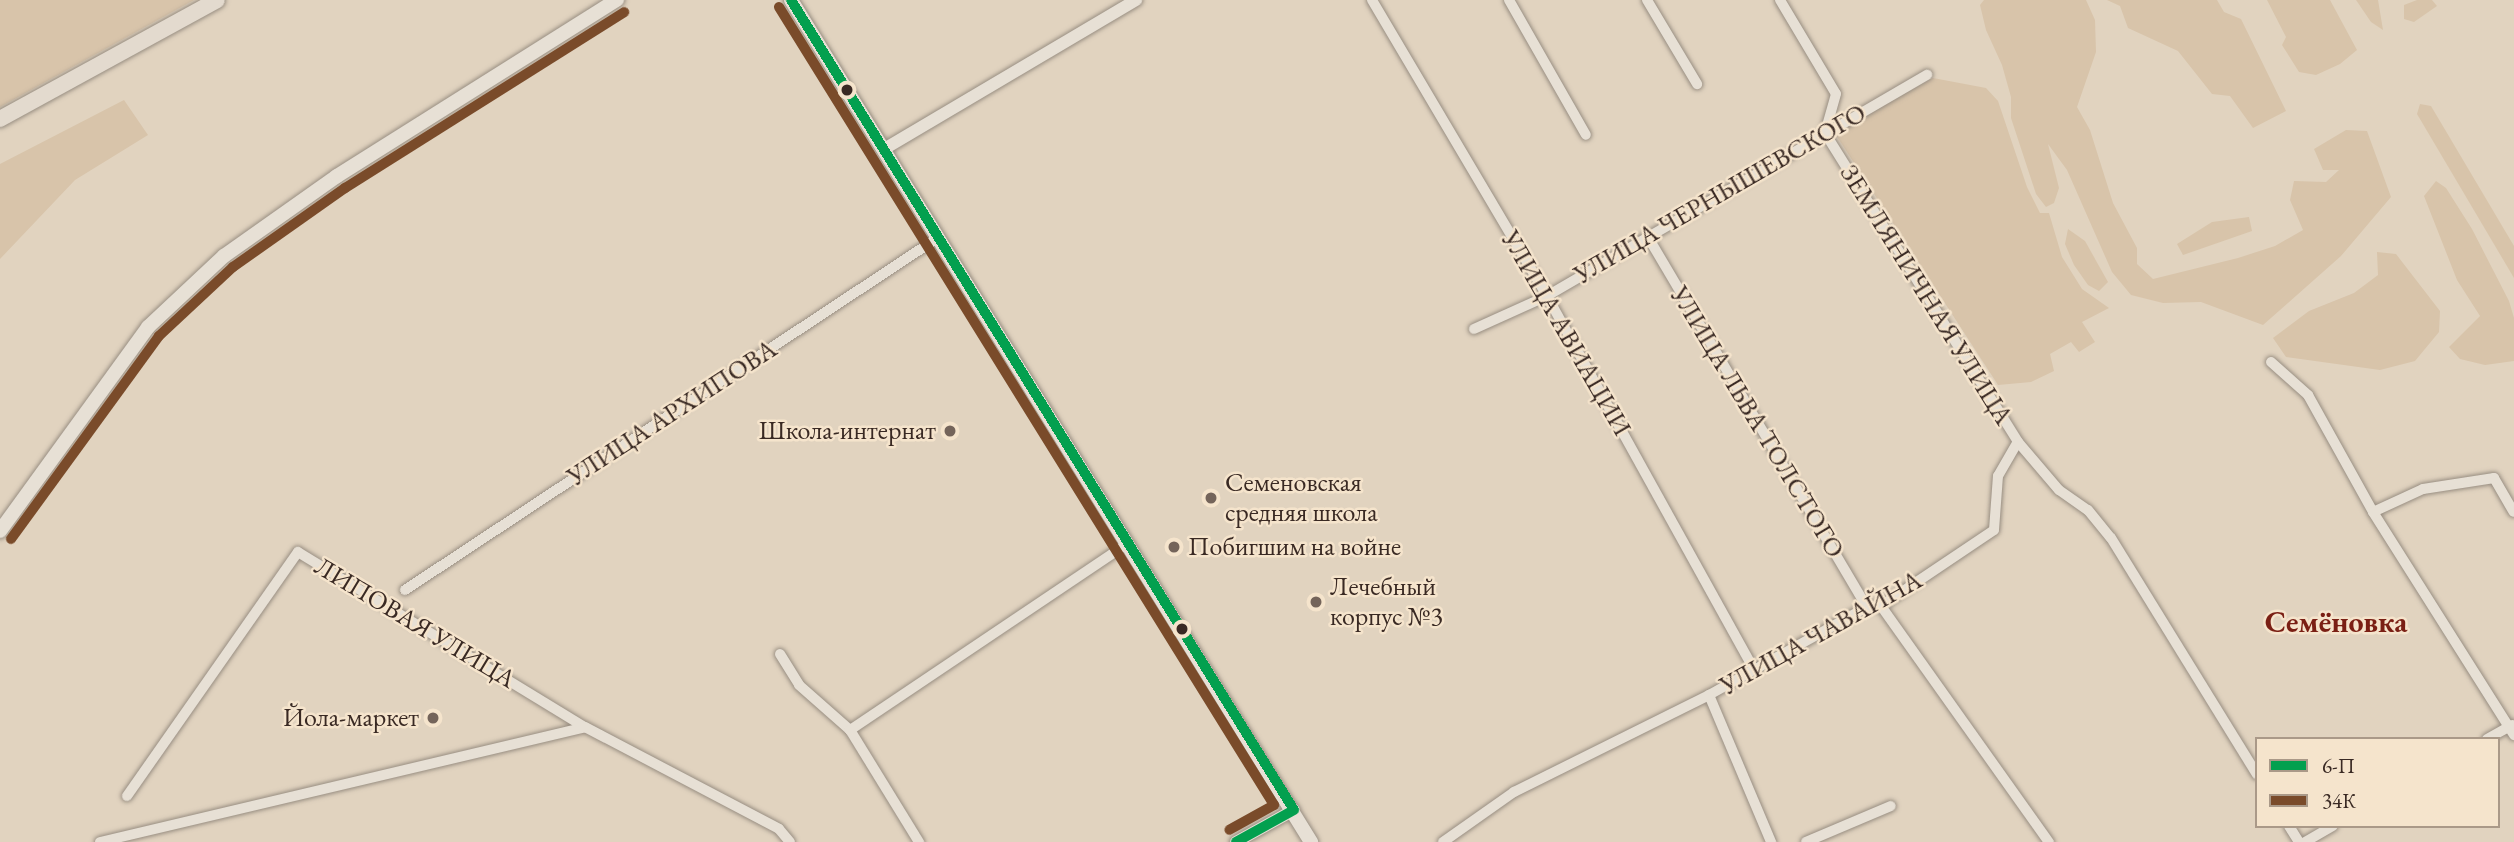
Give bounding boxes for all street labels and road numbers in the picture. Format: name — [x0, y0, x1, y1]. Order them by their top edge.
street label: УЛИЦА ЧЕРНЫШЕВСКОГО — [1569, 98, 1871, 290]
street label: ЗЕМЛЯНИЧНАЯ УЛИЦА — [1833, 159, 2019, 431]
street label: УЛИЦА АВИАЦИИ — [1495, 225, 1637, 441]
street label: УЛИЦА ЛЬВА ТОЛСТОГО — [1663, 281, 1851, 563]
street label: УЛИЦА АРХИПОВА — [561, 334, 783, 492]
street label: ЛИПОВАЯ УЛИЦА — [309, 551, 521, 695]
street label: УЛИЦА ЧАВАЙНА — [1714, 564, 1928, 702]

